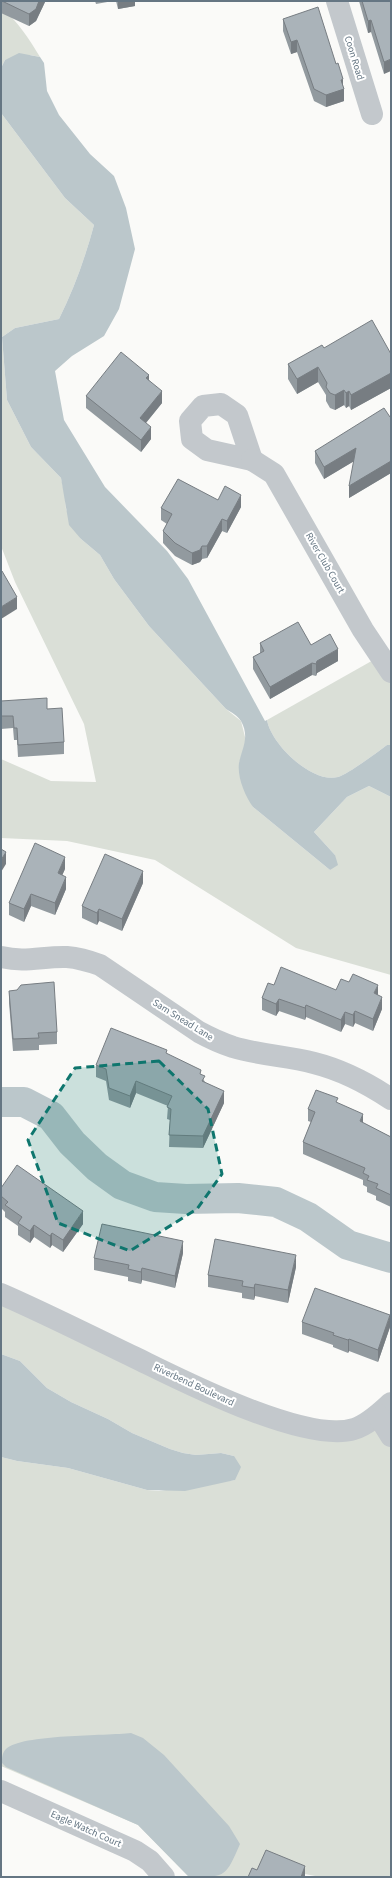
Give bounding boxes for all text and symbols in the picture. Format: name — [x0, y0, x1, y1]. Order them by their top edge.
street label: Coon Road — [341, 34, 367, 82]
street label: River Club Court — [302, 530, 348, 596]
street label: Sam Snead Lane — [150, 996, 216, 1044]
street label: Riverbend Boulevard — [151, 1360, 237, 1410]
street label: Eagle Watch Court — [48, 1807, 124, 1851]

